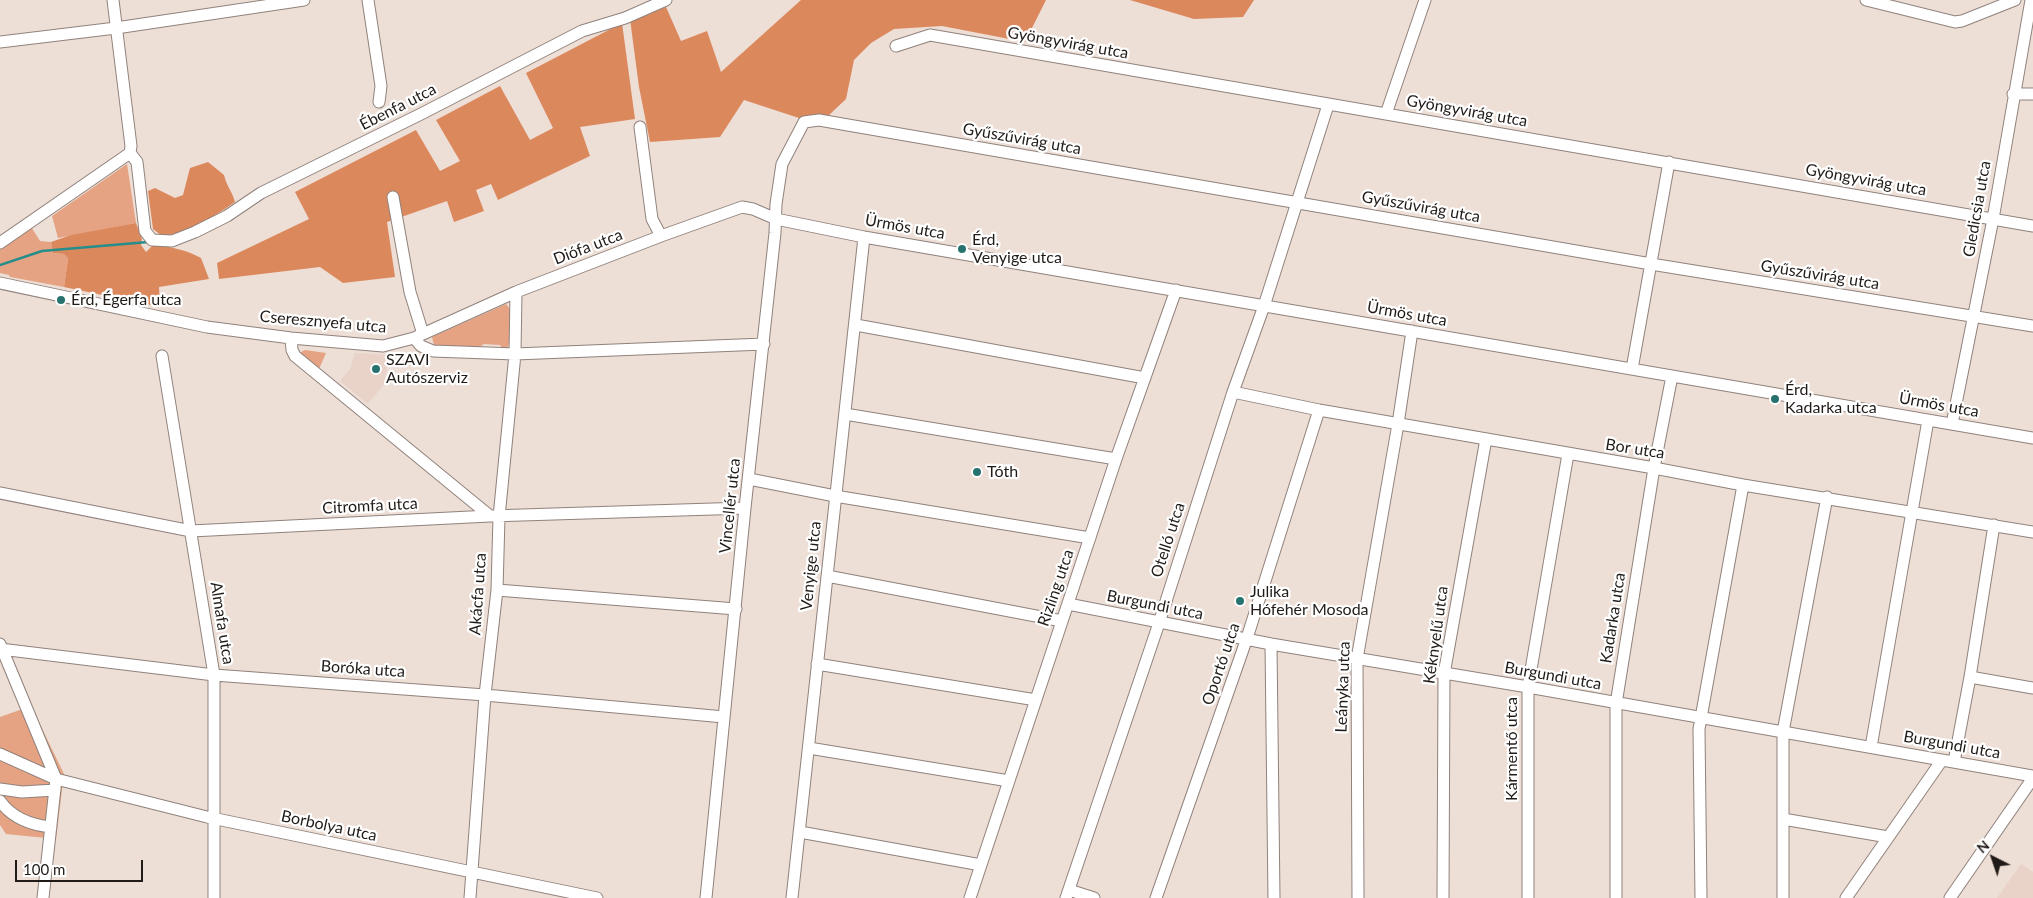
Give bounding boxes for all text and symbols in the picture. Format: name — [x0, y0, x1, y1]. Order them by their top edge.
street label: Gyöngyvirág utca — [1006, 23, 1130, 63]
street label: Ébenfa utca — [357, 80, 439, 134]
street label: Gyöngyvirág utca — [1405, 91, 1529, 131]
street label: Gyűszűvirág utca — [961, 119, 1083, 159]
street label: Gledicsia utca — [1959, 159, 1995, 259]
street label: Gyöngyvirág utca — [1804, 160, 1928, 200]
street label: Gyűszűvirág utca — [1360, 187, 1482, 227]
street label: Ürmös utca — [864, 211, 946, 243]
street label: Diófa utca — [551, 225, 625, 269]
place label: Érd, Venyige utca — [972, 230, 1062, 268]
marker: Érd, Venyige utca — [956, 243, 968, 255]
street label: Gyűszűvirág utca — [1759, 256, 1881, 294]
place label: Érd, Égerfa utca — [71, 290, 182, 310]
marker: Érd, Égerfa utca — [55, 294, 67, 306]
street label: Ürmös utca — [1366, 298, 1448, 330]
street label: Cseresznyefa utca — [259, 307, 387, 337]
place label: SZAVI Autószerviz — [386, 350, 468, 388]
marker: SZAVI Autószerviz — [370, 363, 382, 375]
place label: Érd, Kadarka utca — [1785, 380, 1877, 418]
street label: Ürmös utca — [1898, 389, 1980, 421]
marker: Érd, Kadarka utca — [1769, 393, 1781, 405]
street label: Bor utca — [1604, 435, 1666, 463]
street label: Vincellér utca — [715, 457, 745, 555]
place label: Tóth — [987, 462, 1018, 482]
marker: Tóth — [971, 466, 983, 478]
street label: Citromfa utca — [322, 494, 418, 518]
street label: Otelló utca — [1147, 500, 1189, 580]
street label: Venyige utca — [797, 520, 825, 612]
street label: Rizling utca — [1034, 547, 1078, 629]
street label: Akácfa utca — [466, 552, 490, 636]
street label: Kadarka utca — [1596, 571, 1630, 665]
street label: Almafa utca — [206, 580, 238, 666]
place label: Julika Hófehér Mosoda — [1250, 582, 1369, 620]
street label: Kéknyelű utca — [1420, 585, 1452, 685]
street label: Burgundi utca — [1105, 586, 1205, 624]
marker: Julika Hófehér Mosoda — [1234, 595, 1246, 607]
street label: Oportó utca — [1198, 620, 1244, 708]
street label: Leányka utca — [1332, 641, 1354, 733]
street label: Boróka utca — [320, 656, 406, 682]
street label: Burgundi utca — [1503, 658, 1603, 694]
street label: Kármentő utca — [1502, 697, 1522, 801]
street label: Burgundi utca — [1902, 727, 2002, 763]
street label: Borbolya utca — [279, 806, 379, 846]
north arrow — [1968, 833, 2018, 883]
text: N — [1973, 836, 1992, 856]
scale bar — [18, 850, 145, 882]
text: 100 m — [23, 860, 65, 878]

